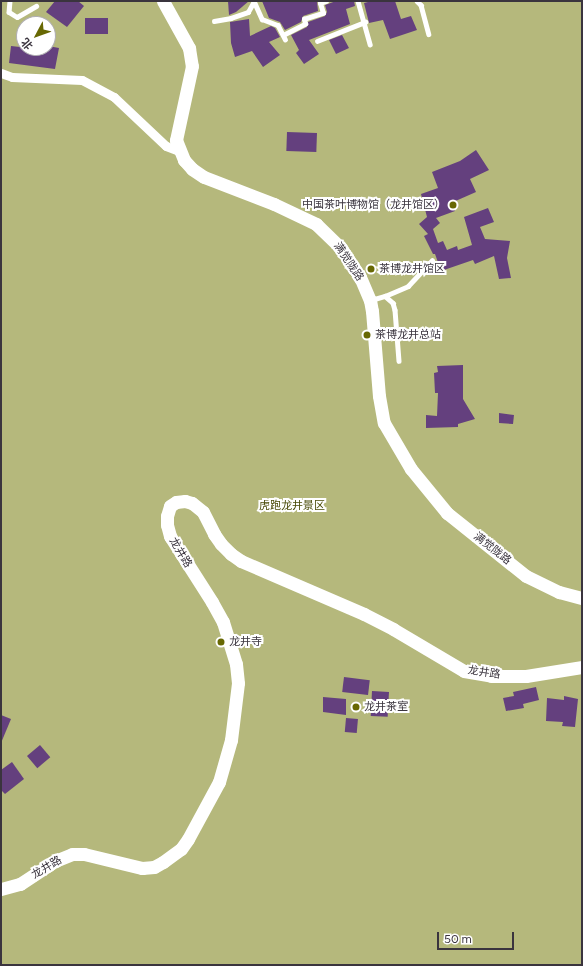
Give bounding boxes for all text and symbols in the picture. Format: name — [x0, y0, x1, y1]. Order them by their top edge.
north arrow — [16, 16, 56, 56]
text: 北 — [19, 35, 36, 52]
place label: 中国茶叶博物馆（龙井馆区） — [302, 198, 445, 212]
marker: 中国茶叶博物馆（龙井馆区） — [448, 200, 458, 210]
street label: 满觉陇路 — [330, 240, 366, 284]
place label: 茶博龙井馆区 — [379, 262, 445, 276]
marker: 茶博龙井馆区 — [366, 264, 376, 274]
place label: 茶博龙井总站 — [375, 328, 441, 342]
marker: 茶博龙井总站 — [362, 330, 372, 340]
park label: 虎跑龙井景区 — [259, 499, 325, 513]
street label: 满觉陇路 — [471, 530, 513, 568]
street label: 龙井路 — [166, 535, 194, 571]
place label: 龙井寺 — [229, 635, 262, 649]
marker: 龙井寺 — [216, 637, 226, 647]
street label: 龙井路 — [467, 664, 501, 682]
place label: 龙井茶室 — [364, 700, 408, 714]
marker: 龙井茶室 — [351, 702, 361, 712]
street label: 龙井路 — [29, 854, 65, 882]
scale bar — [439, 924, 516, 950]
text: 50 m — [444, 932, 472, 946]

